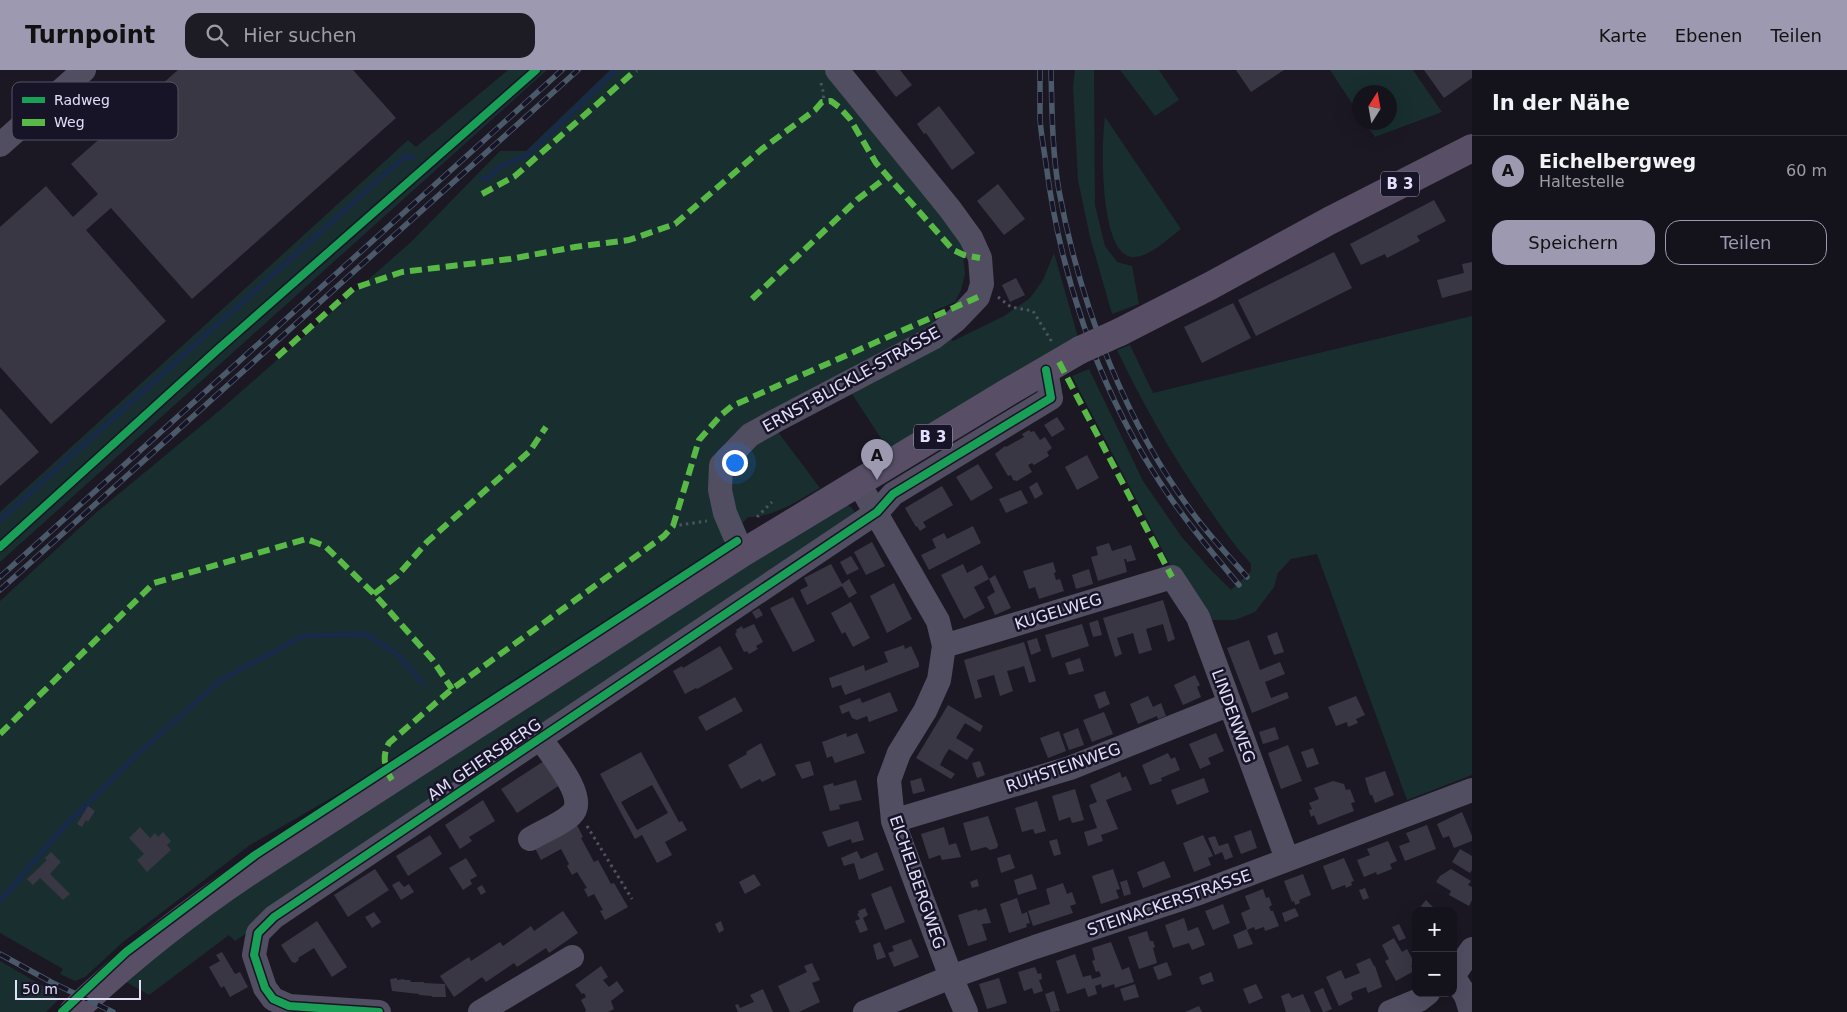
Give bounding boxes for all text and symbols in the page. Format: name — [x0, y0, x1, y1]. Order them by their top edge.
search box — [185, 13, 535, 58]
text: Turnpoint — [25, 21, 155, 49]
icon: search — [203, 21, 231, 49]
text: Hier suchen — [243, 24, 356, 46]
text: Karte — [1599, 25, 1647, 46]
text: Ebenen — [1675, 25, 1743, 46]
text: Teilen — [1771, 25, 1822, 46]
legend — [12, 82, 178, 140]
north arrow — [1352, 85, 1397, 130]
text: In der Nähe — [1492, 91, 1630, 115]
text: Radweg — [54, 92, 110, 108]
text: Weg — [54, 114, 85, 130]
text: Eichelbergweg — [1539, 150, 1696, 172]
text: A — [1502, 161, 1514, 180]
text: 60 m — [1786, 161, 1827, 180]
road number: B 3 — [1381, 172, 1419, 196]
text: Haltestelle — [1539, 172, 1625, 191]
button: Speichern — [1492, 220, 1655, 265]
button: Teilen — [1665, 220, 1827, 265]
street label: ERNST-BLICKLE-STRASSE — [759, 323, 943, 436]
road number: B 3 — [914, 424, 952, 450]
pin: A — [861, 439, 893, 480]
your location — [722, 450, 748, 476]
street label: KUGELWEG — [1012, 589, 1104, 634]
street label: LINDENWEG — [1208, 667, 1259, 766]
street label: AM GEIERSBERG — [424, 714, 545, 804]
street label: RUHSTEINWEG — [1003, 739, 1123, 796]
street label: EICHELBERGWEG — [886, 813, 949, 951]
street label: STEINACKERSTRASSE — [1085, 865, 1254, 939]
map controls — [1412, 907, 1457, 997]
button: + — [1412, 907, 1457, 952]
button: − — [1412, 952, 1457, 997]
scale bar — [15, 977, 141, 1000]
text: 50 m — [22, 981, 58, 997]

